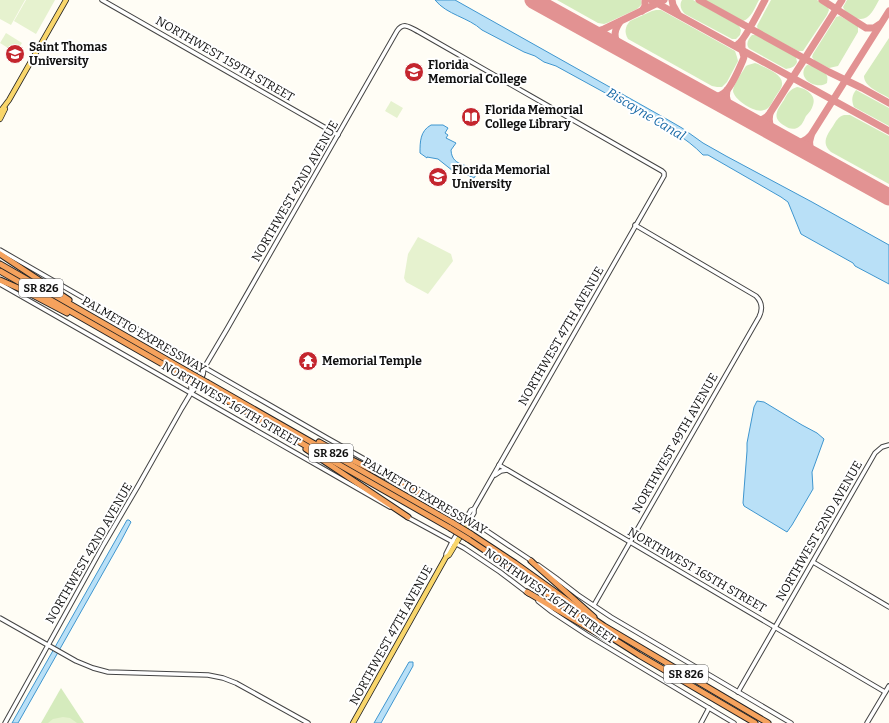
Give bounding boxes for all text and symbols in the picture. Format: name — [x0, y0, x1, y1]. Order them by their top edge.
street label: NORTHWEST 159TH STREET — [153, 14, 297, 104]
place label: Saint Thomas University — [29, 40, 107, 68]
school or university icon: Saint Thomas University — [4, 43, 26, 65]
place label: Florida Memorial College — [428, 58, 527, 86]
school or university icon: Florida Memorial College — [403, 61, 425, 83]
water label: Biscayne Canal — [604, 85, 688, 144]
place label: Florida Memorial College Library — [485, 103, 583, 131]
library icon: Florida Memorial College Library — [460, 106, 482, 128]
street label: NORTHWEST 42ND AVENUE — [249, 118, 341, 264]
place label: Florida Memorial University — [452, 163, 550, 191]
school or university icon: Florida Memorial University — [427, 166, 449, 188]
street label: NORTHWEST 47TH AVENUE — [515, 264, 607, 408]
road number: SR 826 — [19, 279, 63, 297]
street label: PALMETTO EXPRESSWAY — [79, 294, 209, 376]
temple icon: Memorial Temple — [297, 350, 319, 372]
place label: Memorial Temple — [322, 354, 422, 368]
street label: NORTHWEST 167TH STREET — [159, 359, 303, 449]
street label: NORTHWEST 49TH AVENUE — [629, 371, 721, 515]
road number: SR 826 — [309, 444, 353, 462]
street label: PALMETTO EXPRESSWAY — [360, 455, 490, 537]
street label: NORTHWEST 52ND AVENUE — [773, 458, 865, 604]
street label: NORTHWEST 42ND AVENUE — [43, 480, 135, 626]
street label: NORTHWEST 165TH STREET — [625, 525, 769, 615]
street label: NORTHWEST 167TH STREET — [482, 545, 618, 647]
street label: NORTHWEST 47TH AVENUE — [347, 563, 435, 707]
road number: SR 826 — [664, 665, 708, 683]

